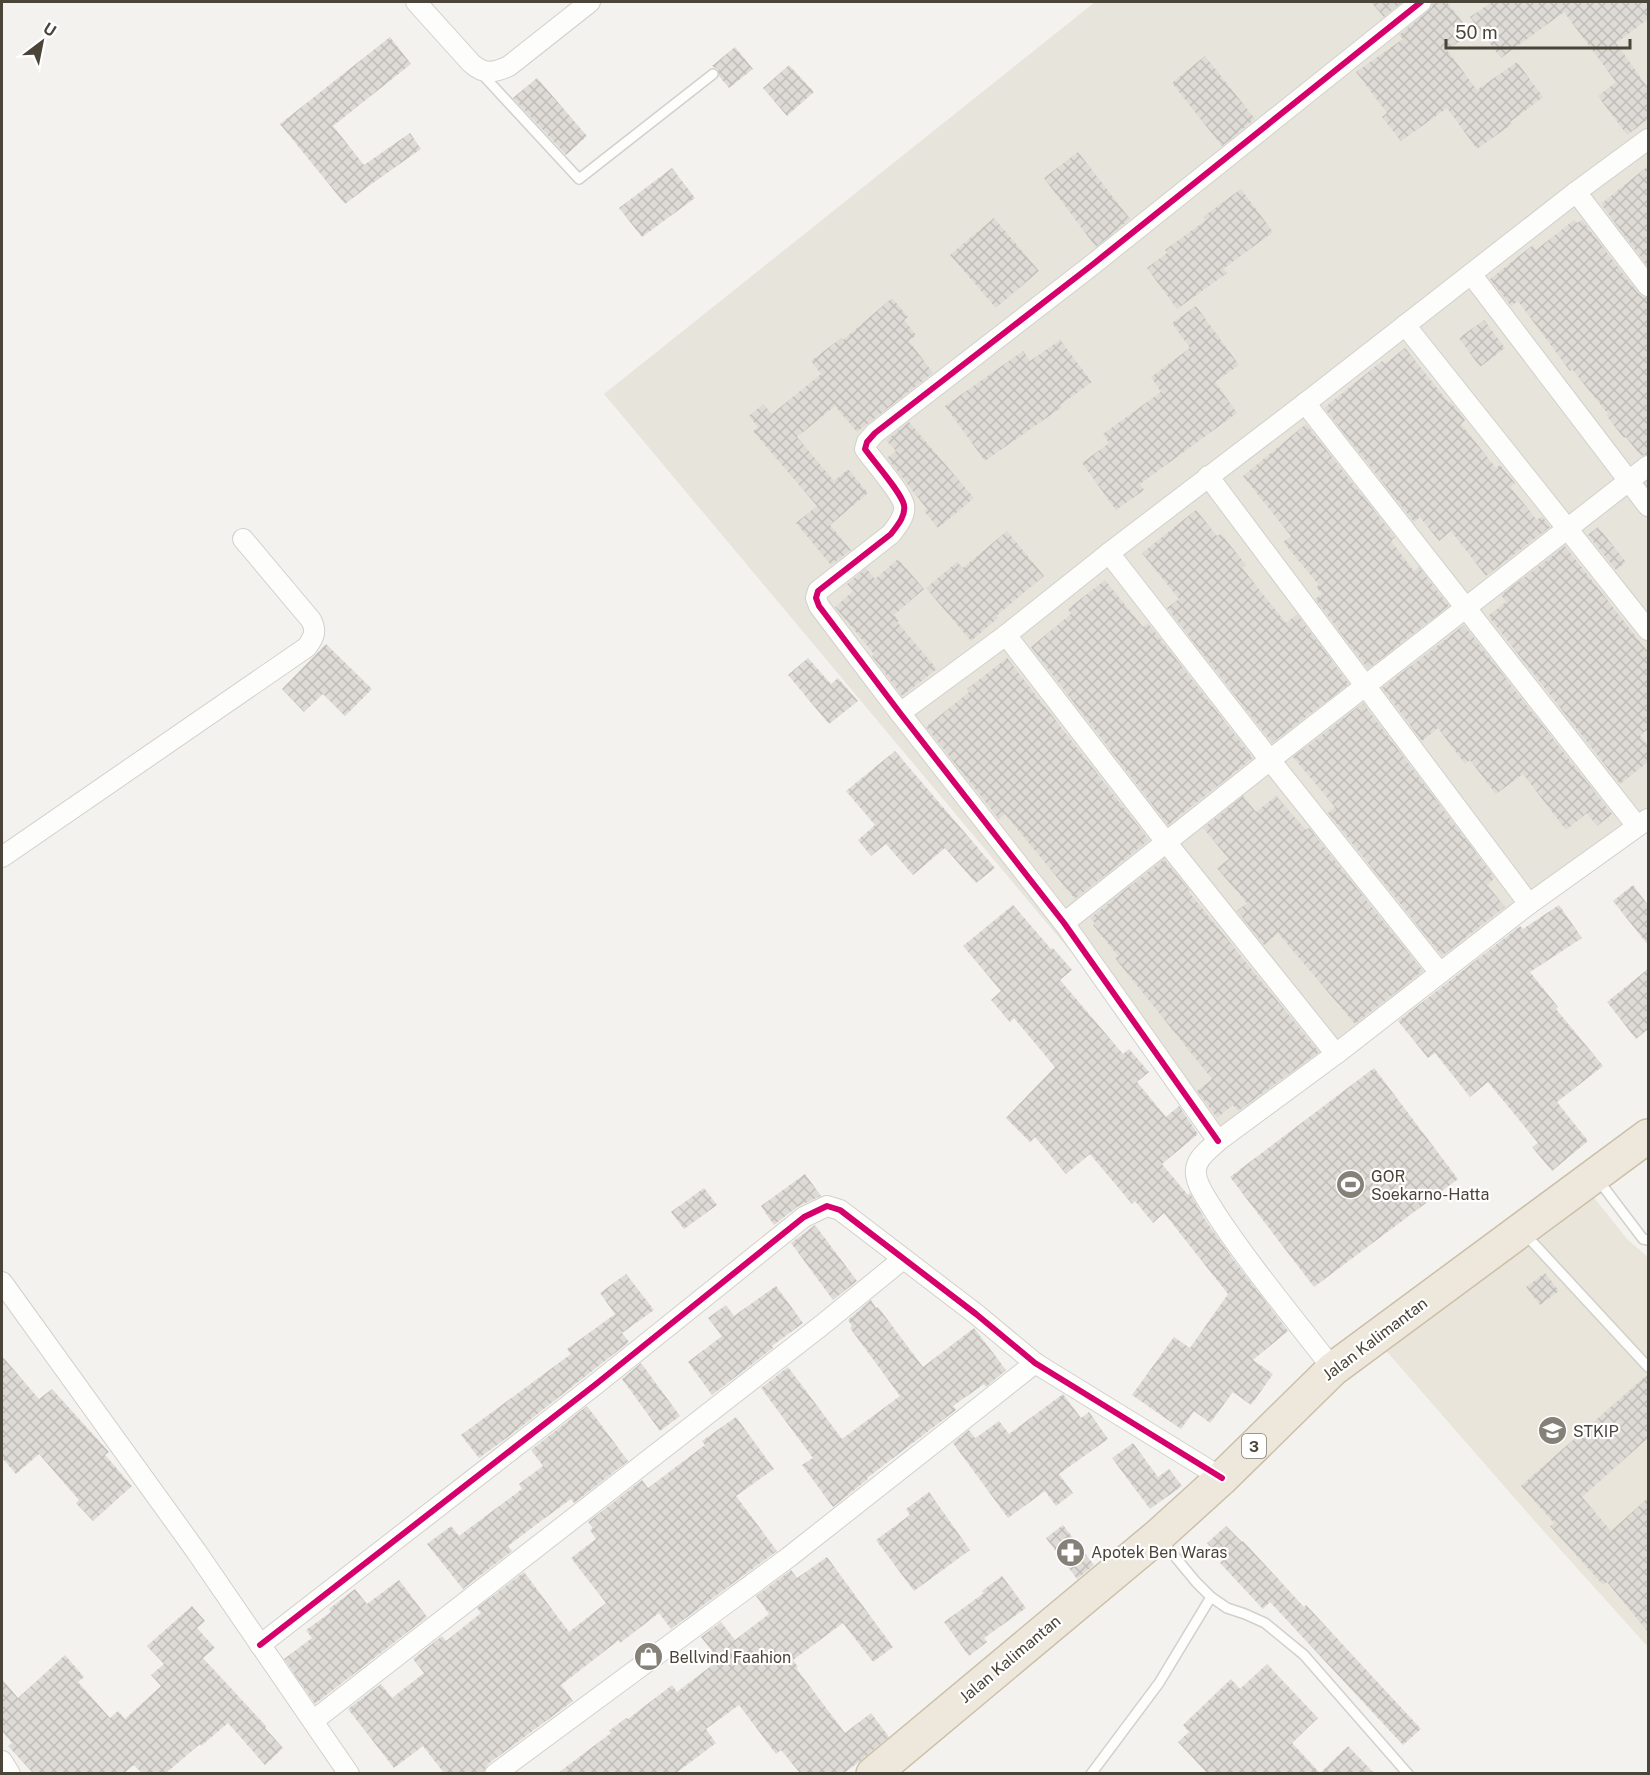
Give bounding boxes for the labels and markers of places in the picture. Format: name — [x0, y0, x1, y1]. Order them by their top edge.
place label: GOR Soekarno-Hatta — [1371, 1167, 1489, 1204]
sports icon: GOR Soekarno-Hatta — [1334, 1169, 1366, 1201]
school or university icon: STKIP — [1536, 1415, 1568, 1447]
place label: STKIP — [1573, 1422, 1619, 1441]
pharmacy icon: Apotek Ben Waras — [1054, 1536, 1086, 1568]
place label: Apotek Ben Waras — [1091, 1543, 1227, 1562]
shop icon: Bellvind Faahion — [632, 1641, 664, 1673]
place label: Bellvind Faahion — [669, 1648, 791, 1667]

